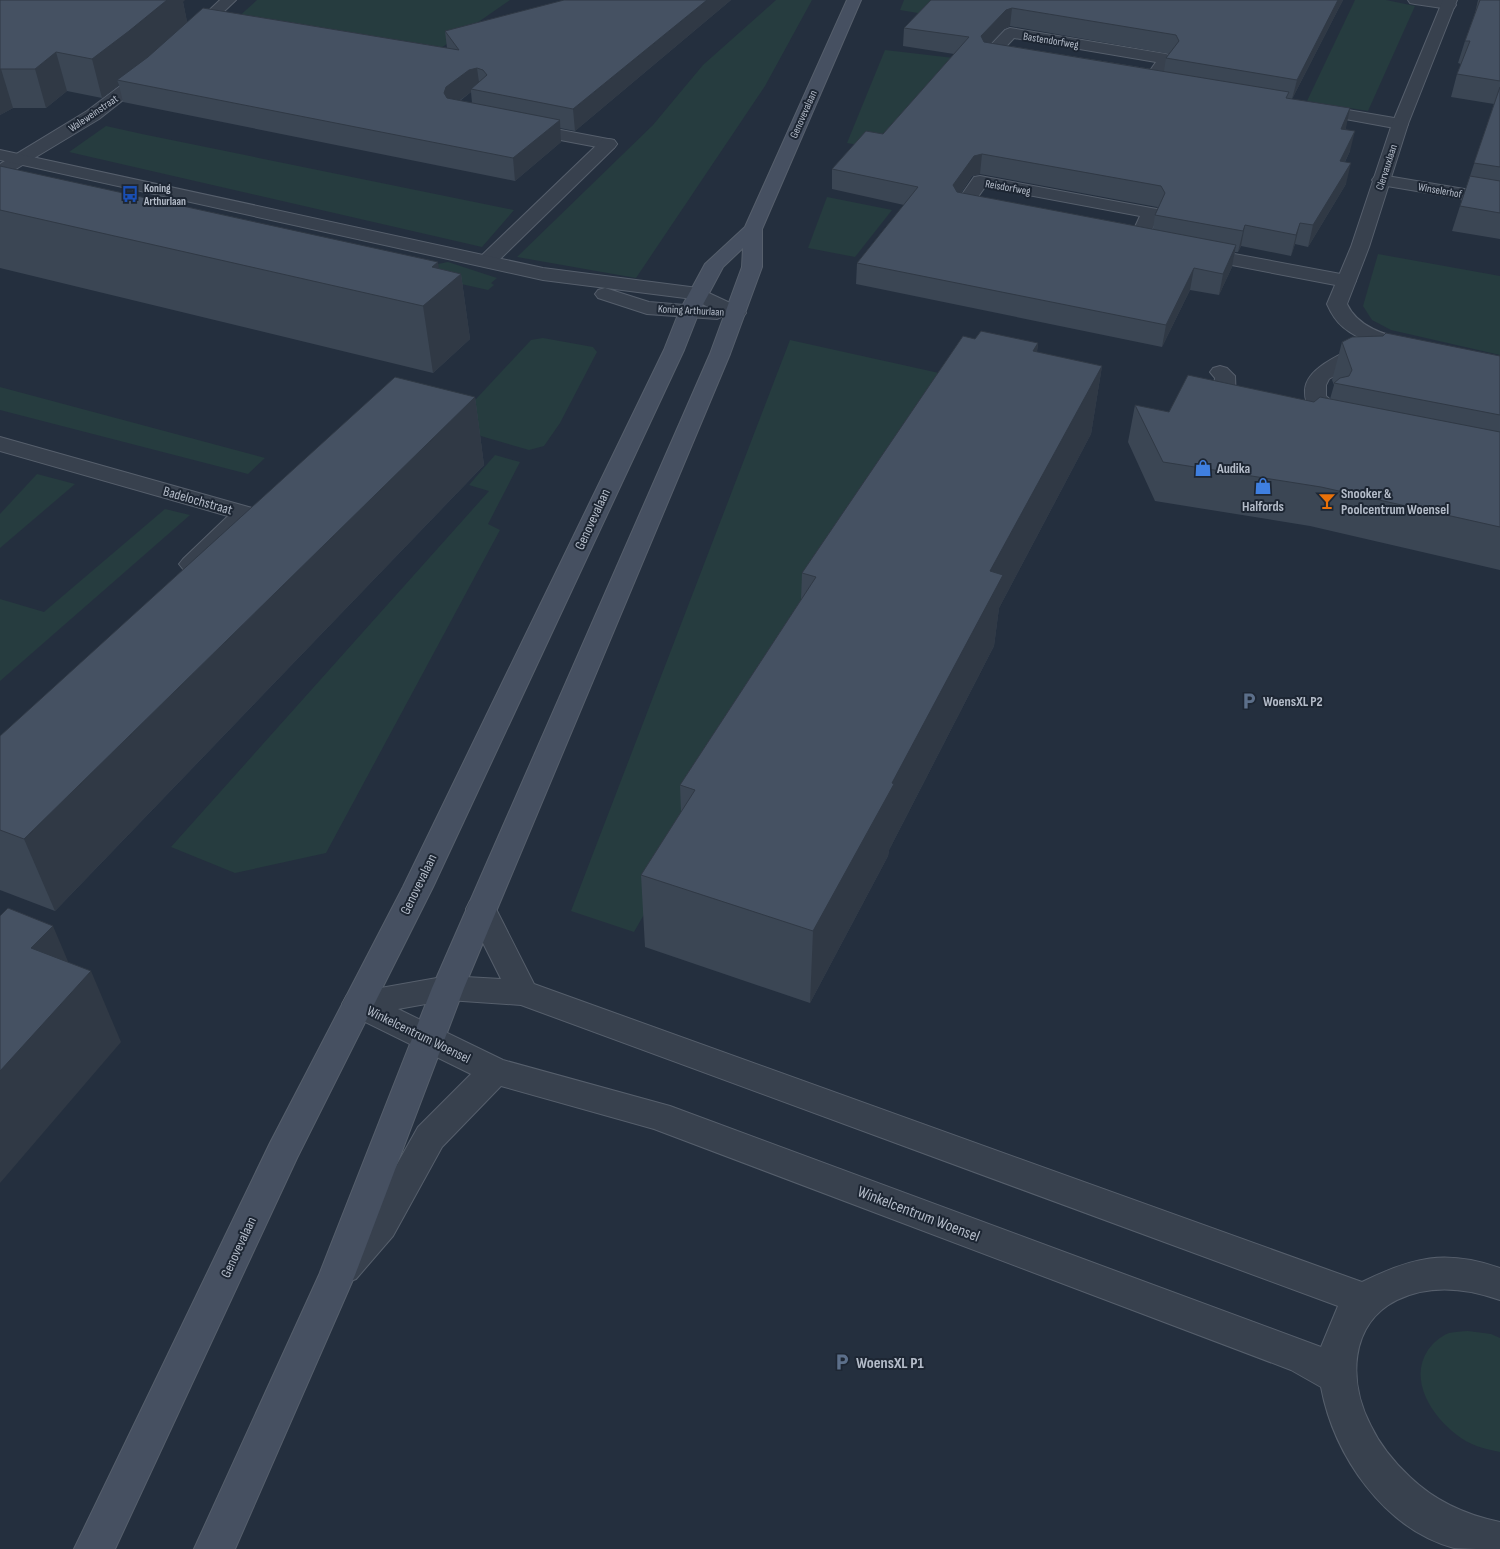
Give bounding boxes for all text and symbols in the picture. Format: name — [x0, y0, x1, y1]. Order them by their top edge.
street label: Bastendorfweg — [1022, 30, 1080, 51]
street label: Genovevalaan — [787, 88, 820, 140]
street label: Waleweinstraat — [66, 92, 121, 135]
street label: Clervauxlaan — [1373, 142, 1400, 192]
street label: Reisdorfweg — [984, 177, 1032, 198]
street label: Winselerhof — [1417, 180, 1464, 201]
place label: Koning Arthurlaan — [143, 182, 186, 208]
bus stop icon: Koning Arthurlaan — [120, 184, 140, 204]
street label: Koning Arthurlaan — [658, 302, 725, 319]
shop icon: Audika — [1193, 458, 1213, 478]
place label: Audika — [1216, 460, 1251, 477]
shop icon: Halfords — [1253, 476, 1273, 496]
street label: Badelochstraat — [161, 482, 234, 518]
place label: Snooker & Poolcentrum Woensel — [1341, 485, 1449, 518]
street label: Genovevalaan — [571, 486, 614, 552]
bar icon: Snooker & Poolcentrum Woensel — [1317, 491, 1337, 511]
place label: Halfords — [1242, 498, 1284, 515]
parking icon: WoensXL P2 — [1239, 691, 1259, 711]
place label: WoensXL P2 — [1263, 693, 1323, 710]
street label: Genovevalaan — [397, 851, 440, 917]
street label: Winkelcentrum Woensel — [364, 1002, 473, 1067]
street label: Winkelcentrum Woensel — [855, 1182, 982, 1246]
street label: Genovevalaan — [217, 1214, 260, 1280]
parking icon: WoensXL P1 — [832, 1352, 852, 1372]
place label: WoensXL P1 — [856, 1354, 925, 1373]

